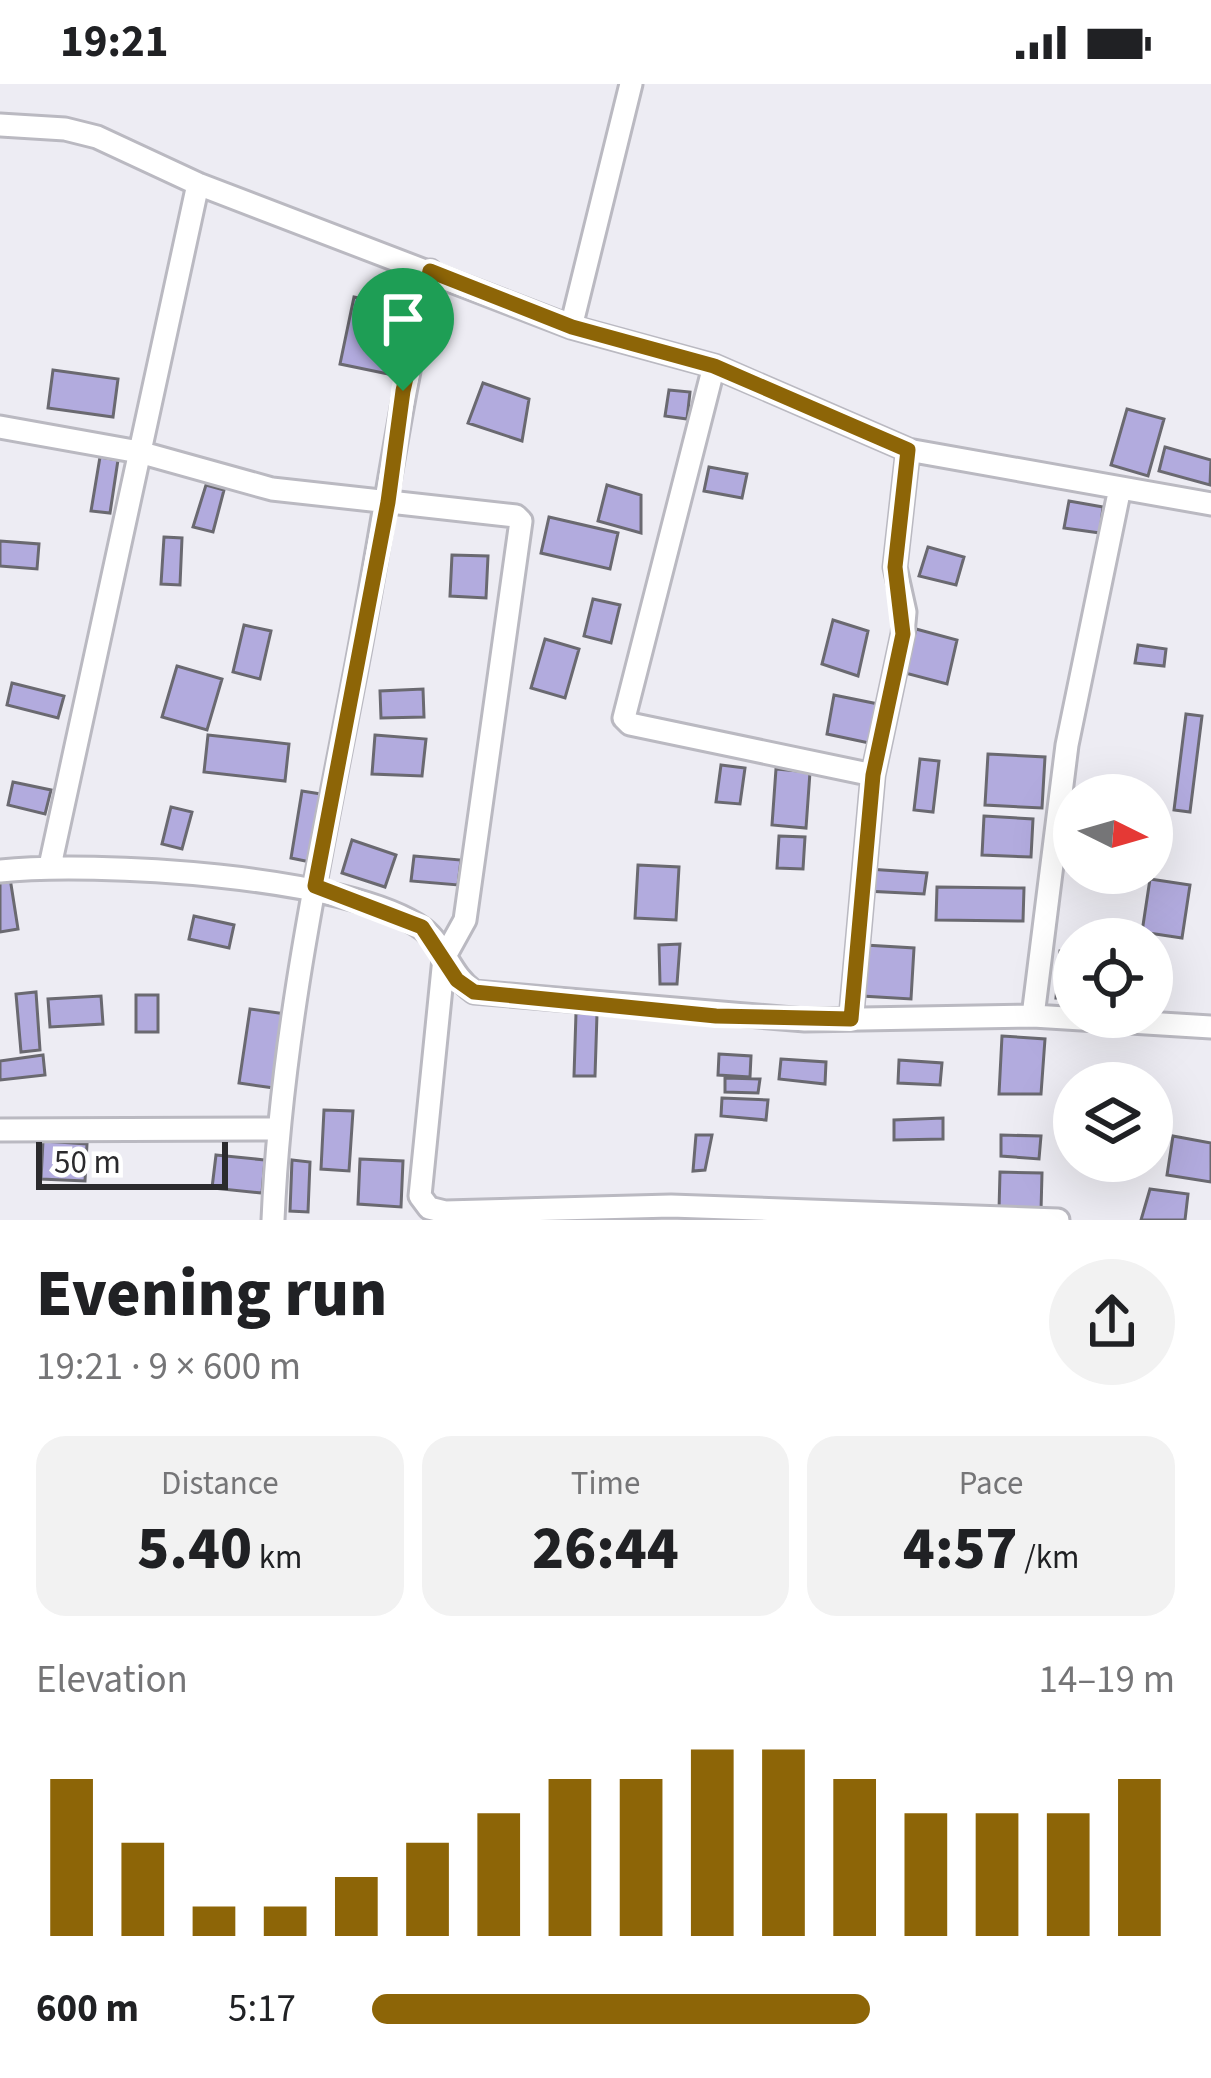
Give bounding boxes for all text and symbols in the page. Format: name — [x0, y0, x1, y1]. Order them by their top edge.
text: 19:21 — [60, 10, 169, 74]
pin — [352, 268, 454, 391]
icon: arrive — [370, 286, 436, 352]
north arrow — [1053, 774, 1173, 894]
map controls — [1053, 774, 1173, 1182]
button: locate — [1053, 918, 1173, 1038]
button: layers — [1053, 1062, 1173, 1182]
scale bar — [36, 1136, 228, 1189]
text: 50 m — [54, 1139, 121, 1186]
text: Evening run — [36, 1247, 387, 1341]
button: share — [1049, 1259, 1175, 1385]
text: 19:21 · 9 × 600 m — [36, 1339, 301, 1395]
text: Distance — [161, 1460, 279, 1507]
text: Time — [571, 1460, 640, 1507]
text: Pace — [959, 1460, 1023, 1507]
text: 5.40 — [137, 1507, 252, 1592]
text: 26:44 — [532, 1507, 679, 1592]
text: 4:57 — [903, 1507, 1018, 1592]
text: km — [252, 1534, 302, 1581]
text: /km — [1018, 1534, 1079, 1581]
text: Elevation — [36, 1652, 188, 1708]
text: 14–19 m — [1039, 1652, 1175, 1708]
text: 600 m — [36, 1981, 139, 2037]
text: 5:17 — [228, 1981, 296, 2037]

